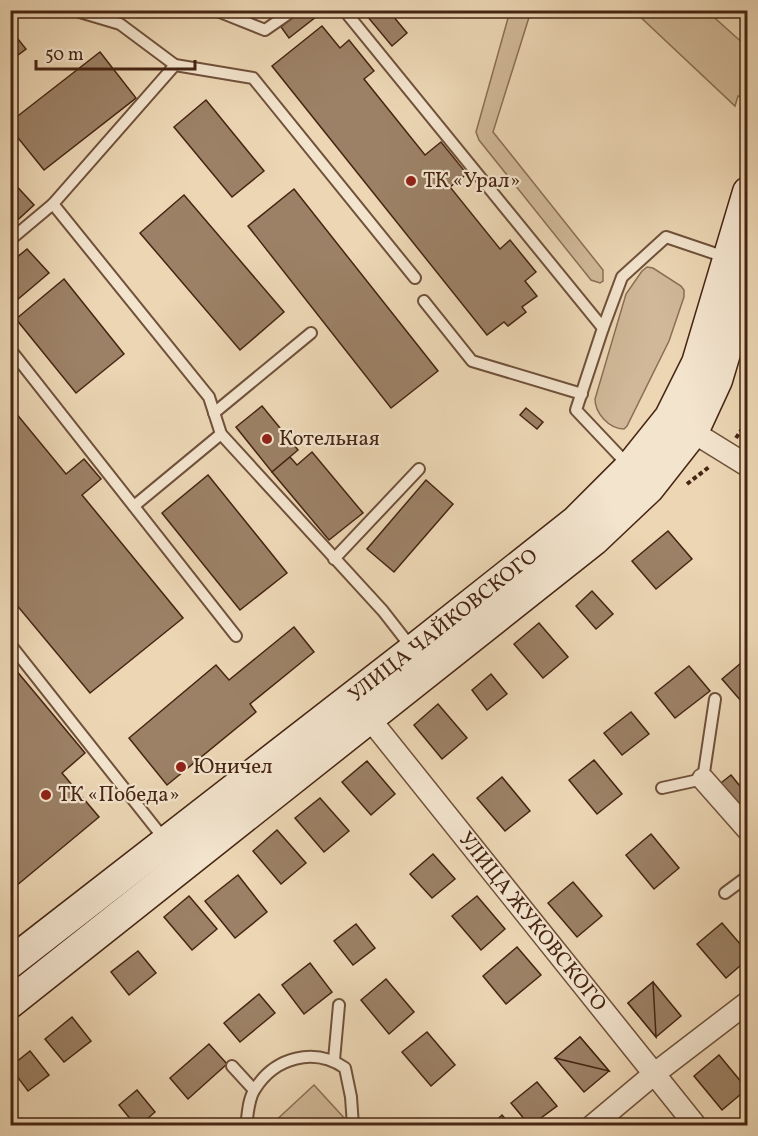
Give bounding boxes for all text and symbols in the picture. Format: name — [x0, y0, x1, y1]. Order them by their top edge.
scale bar — [36, 33, 195, 71]
text: 50 m — [45, 43, 84, 68]
place label: ТК «Урал» — [423, 167, 520, 196]
marker: ТК «Урал» — [404, 174, 418, 188]
place label: Котельная — [279, 425, 380, 454]
marker: Котельная — [260, 432, 274, 446]
street label: УЛИЦА ЧАЙКОВСКОГО — [342, 542, 544, 709]
place label: Юничел — [193, 753, 273, 782]
marker: Юничел — [174, 760, 188, 774]
place label: ТК «Победа» — [58, 781, 180, 810]
marker: ТК «Победа» — [39, 788, 53, 802]
street label: УЛИЦА ЖУКОВСКОГО — [451, 826, 613, 1018]

